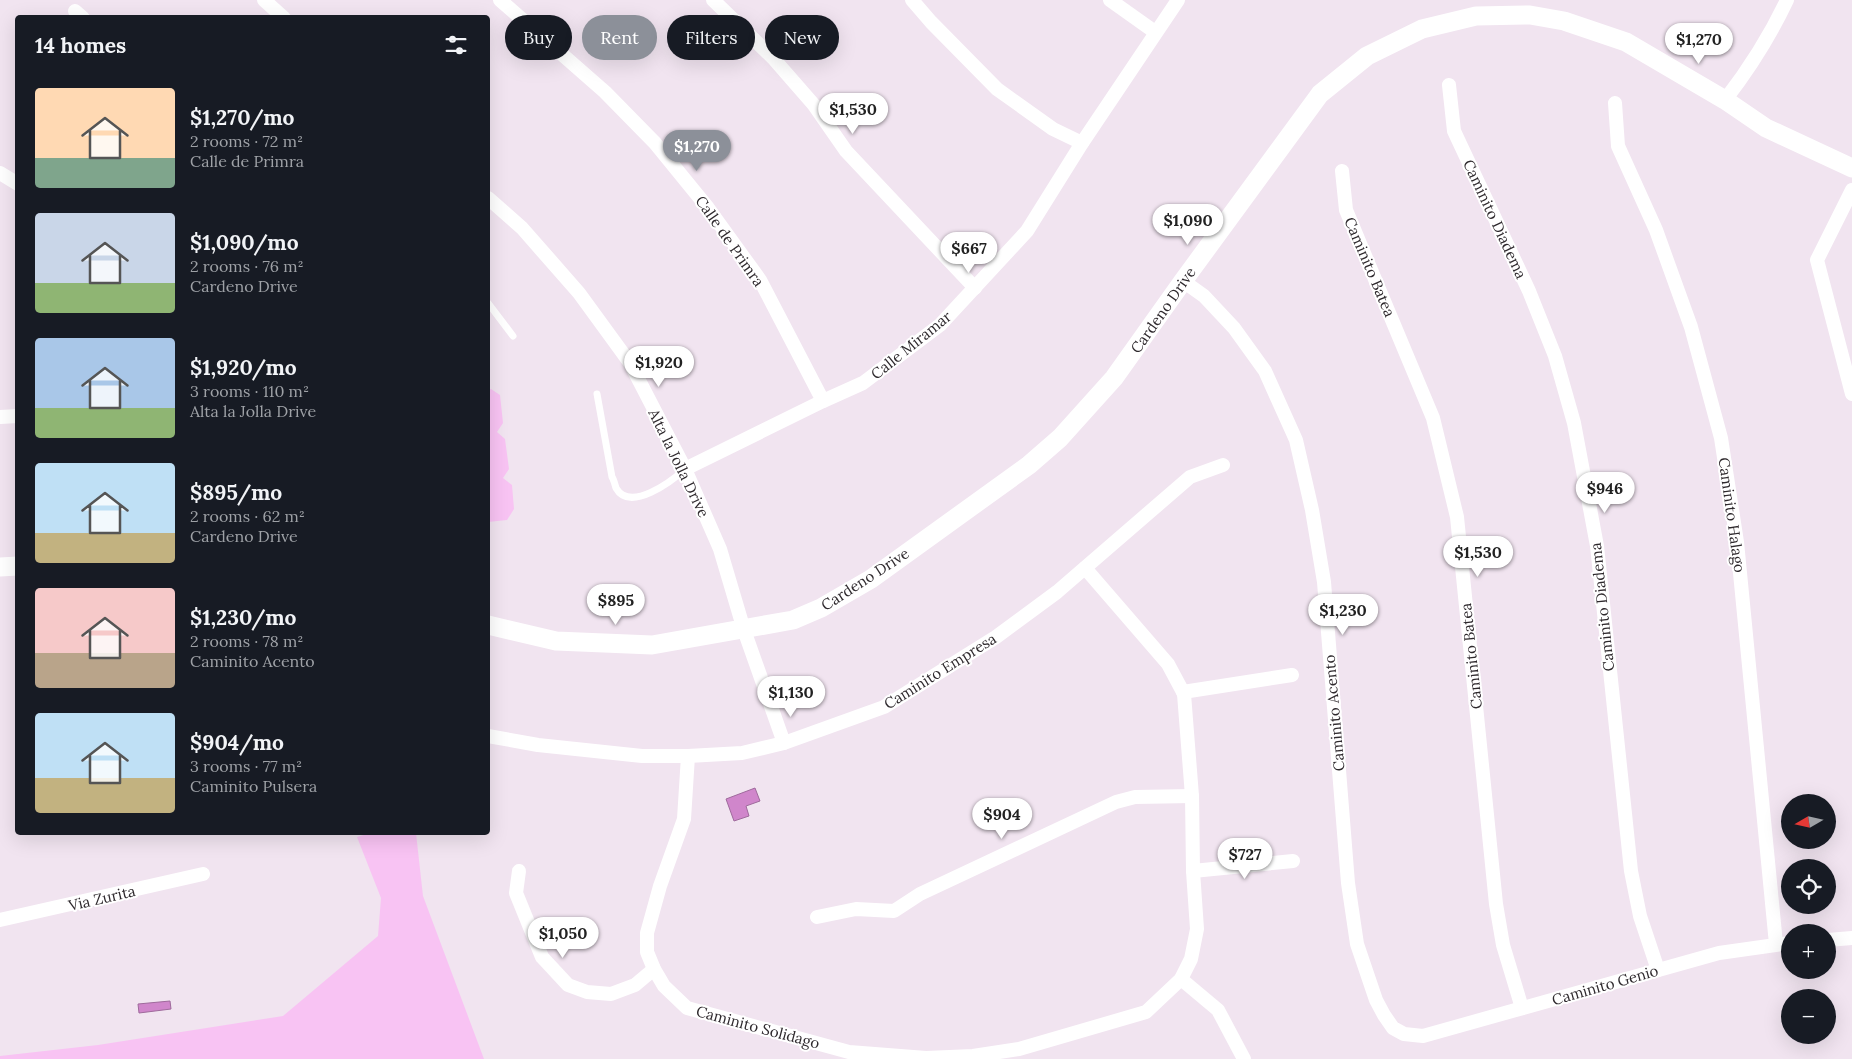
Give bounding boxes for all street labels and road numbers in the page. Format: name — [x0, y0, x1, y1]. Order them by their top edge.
street label: Caminito Diadema — [1459, 156, 1531, 282]
street label: Calle de Primra — [692, 192, 769, 290]
street label: Caminito Batea — [1340, 214, 1400, 320]
street label: Cardeno Drive — [1126, 263, 1200, 357]
street label: Calle Miramar — [867, 306, 956, 383]
street label: Alta la Jolla Drive — [644, 405, 713, 520]
street label: Caminito Halago — [1715, 456, 1750, 574]
street label: Caminito Diadema — [1586, 541, 1618, 672]
street label: Cardeno Drive — [817, 544, 913, 614]
street label: Caminito Batea — [1456, 602, 1486, 710]
street label: Caminito Empresa — [880, 629, 1000, 713]
street label: Caminito Acento — [1319, 654, 1349, 772]
street label: Via Zurita — [66, 881, 138, 915]
street label: Caminito Genio — [1550, 961, 1660, 1009]
street label: Caminito Solidago — [694, 1001, 822, 1053]

